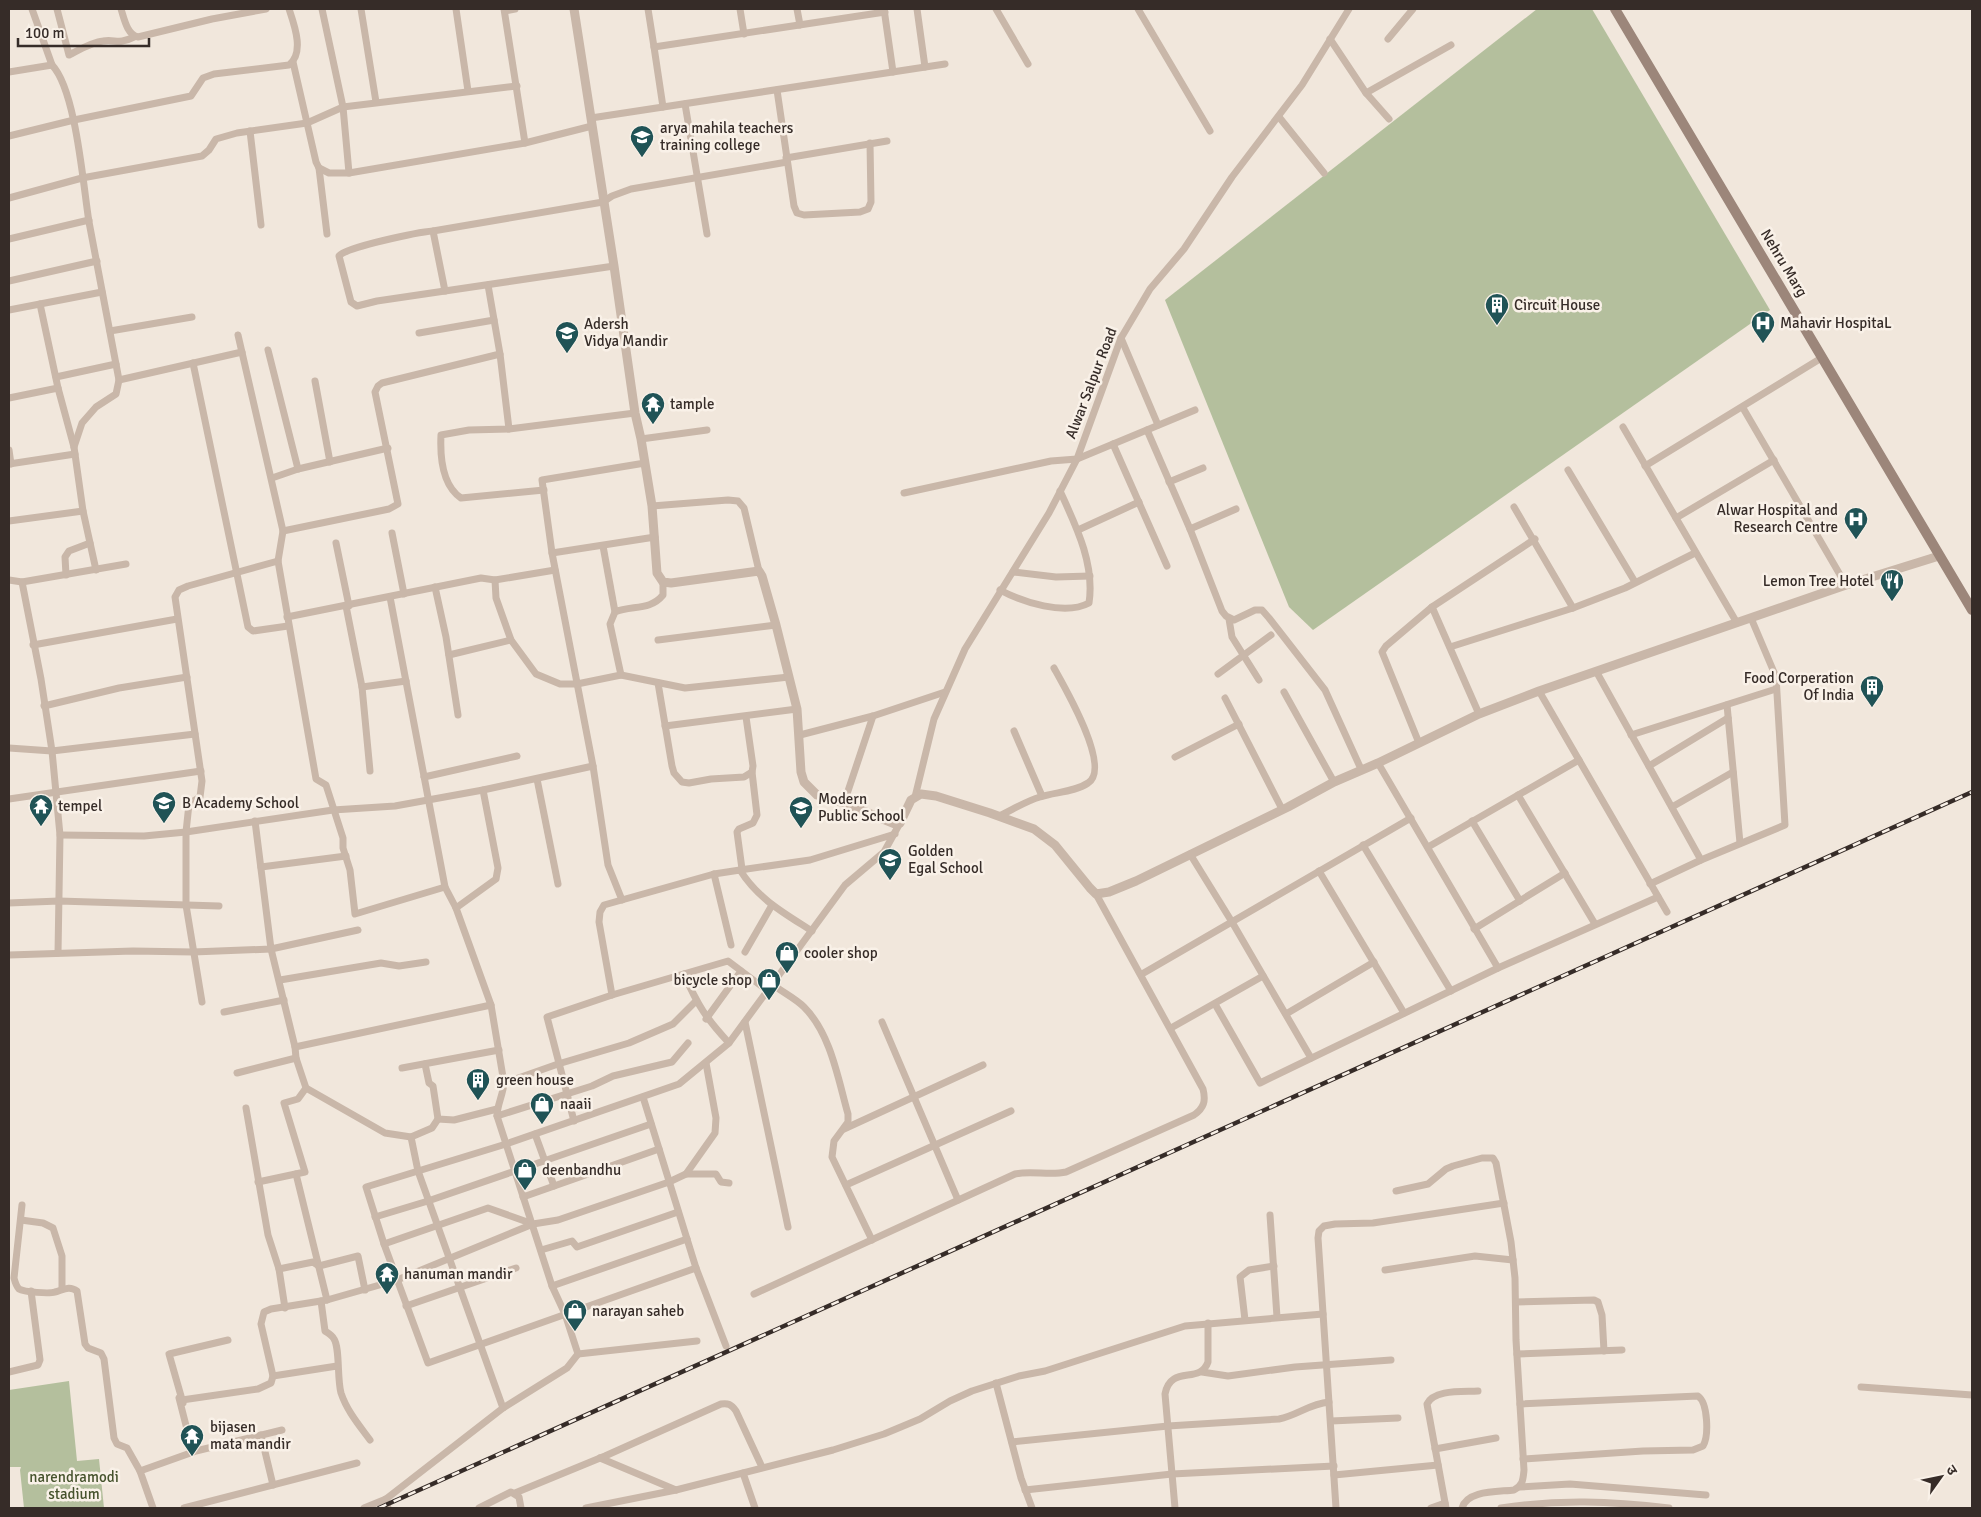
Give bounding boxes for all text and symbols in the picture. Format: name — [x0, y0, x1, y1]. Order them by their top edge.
scale bar — [18, 15, 149, 47]
text: 100 m — [25, 24, 65, 42]
place label: arya mahila teachers training college — [660, 119, 794, 154]
school or university icon: arya mahila teachers training college — [629, 124, 655, 158]
street label: Nehru Marg — [1757, 226, 1811, 300]
building icon: Circuit House — [1484, 292, 1510, 326]
place label: Circuit House — [1514, 296, 1600, 314]
hospital icon: Mahavir HospitaL — [1750, 310, 1776, 344]
place label: Mahavir HospitaL — [1780, 314, 1892, 332]
place label: Adersh Vidya Mandir — [584, 315, 668, 350]
school or university icon: Adersh Vidya Mandir — [554, 320, 580, 354]
street label: Alwar Salpur Road — [1061, 325, 1121, 441]
temple icon: tample — [640, 391, 666, 425]
place label: tample — [670, 395, 715, 413]
place label: Alwar Hospital and Research Centre — [1717, 501, 1838, 536]
hospital icon: Alwar Hospital and Research Centre — [1843, 506, 1869, 540]
restaurant icon: Lemon Tree Hotel — [1879, 568, 1905, 602]
place label: Lemon Tree Hotel — [1763, 572, 1874, 590]
place label: Food Corperation Of India — [1744, 669, 1854, 704]
building icon: Food Corperation Of India — [1859, 674, 1885, 708]
school or university icon: B Academy School — [151, 790, 177, 824]
place label: Modern Public School — [818, 790, 905, 825]
temple icon: tempel — [28, 793, 54, 827]
place label: B Academy School — [182, 794, 299, 812]
school or university icon: Modern Public School — [788, 795, 814, 829]
place label: tempel — [58, 797, 102, 815]
place label: Golden Egal School — [908, 842, 983, 877]
school or university icon: Golden Egal School — [877, 847, 903, 881]
shop icon: cooler shop — [774, 940, 800, 974]
place label: cooler shop — [804, 944, 878, 962]
shop icon: bicycle shop — [756, 967, 782, 1001]
place label: bicycle shop — [674, 971, 752, 989]
building icon: green house — [465, 1067, 491, 1101]
place label: green house — [496, 1071, 574, 1089]
shop icon: naaii — [529, 1091, 555, 1125]
place label: naaii — [560, 1095, 592, 1113]
shop icon: deenbandhu — [512, 1157, 538, 1191]
place label: deenbandhu — [542, 1161, 621, 1179]
temple icon: hanuman mandir — [374, 1261, 400, 1295]
place label: hanuman mandir — [404, 1265, 513, 1283]
shop icon: narayan saheb — [562, 1298, 588, 1332]
place label: narayan saheb — [592, 1302, 684, 1320]
place label: bijasen mata mandir — [210, 1418, 291, 1453]
temple icon: bijasen mata mandir — [179, 1423, 205, 1457]
north arrow — [1916, 1452, 1966, 1502]
text: उ — [1942, 1462, 1961, 1479]
park label: narendramodi stadium — [29, 1468, 119, 1503]

